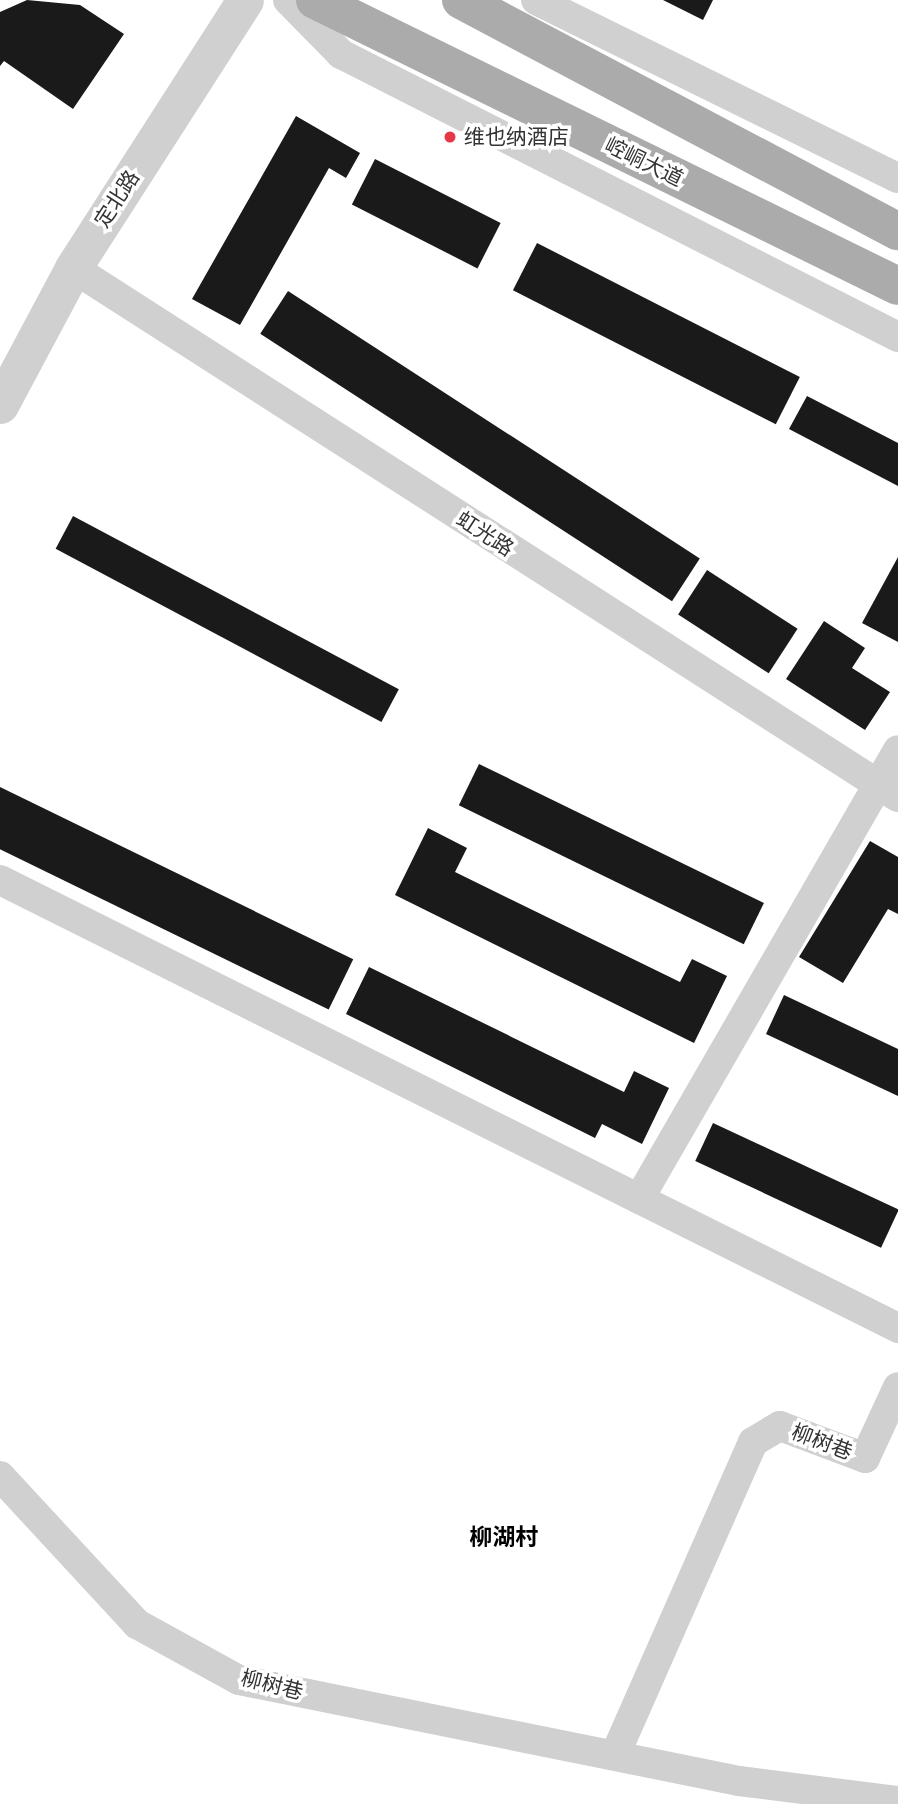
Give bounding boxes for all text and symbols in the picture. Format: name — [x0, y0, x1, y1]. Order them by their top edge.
place label: 维也纳酒店 — [464, 124, 569, 150]
marker: 维也纳酒店 — [442, 129, 458, 145]
street label: 崆峒大道 — [601, 132, 687, 192]
street label: 定北路 — [89, 166, 145, 232]
street label: 虹光路 — [452, 506, 518, 562]
street label: 柳树巷 — [788, 1419, 856, 1465]
district label: 柳湖村 — [470, 1524, 538, 1552]
street label: 柳树巷 — [238, 1665, 306, 1705]

